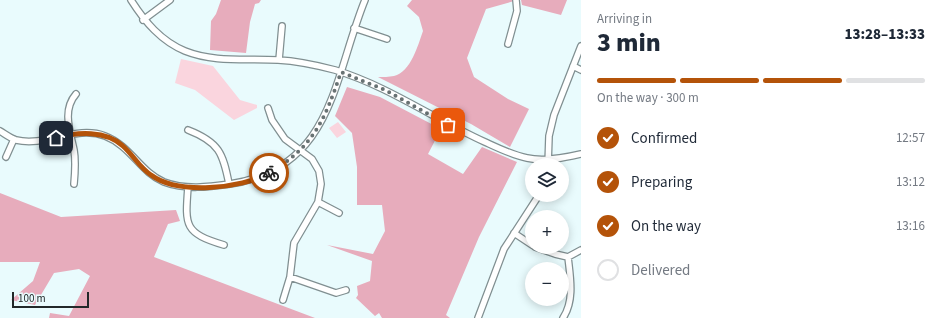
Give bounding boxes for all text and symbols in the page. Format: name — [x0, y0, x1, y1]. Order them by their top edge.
text: Arriving in — [597, 10, 652, 28]
text: 3 min — [597, 24, 661, 61]
text: 13:28–13:33 — [844, 24, 925, 45]
text: On the way · 300 m — [597, 89, 699, 107]
pin — [431, 108, 465, 142]
icon: bag — [437, 114, 459, 136]
pin — [39, 121, 73, 155]
icon: home — [45, 127, 67, 149]
icon: check — [597, 127, 619, 149]
text: Confirmed — [631, 128, 697, 149]
text: 12:57 — [896, 129, 925, 147]
courier — [249, 153, 289, 193]
map controls — [525, 158, 569, 306]
button: layers — [525, 158, 569, 202]
icon: bike — [258, 162, 280, 184]
icon: check — [597, 171, 619, 193]
text: Preparing — [631, 172, 692, 193]
text: 13:12 — [896, 173, 925, 191]
button: + — [525, 210, 569, 254]
icon: check — [597, 215, 619, 237]
text: On the way — [631, 216, 701, 237]
text: 13:16 — [896, 217, 925, 235]
text: Delivered — [631, 260, 690, 281]
button: − — [525, 262, 569, 306]
scale bar — [12, 290, 89, 309]
text: 100 m — [18, 291, 46, 306]

